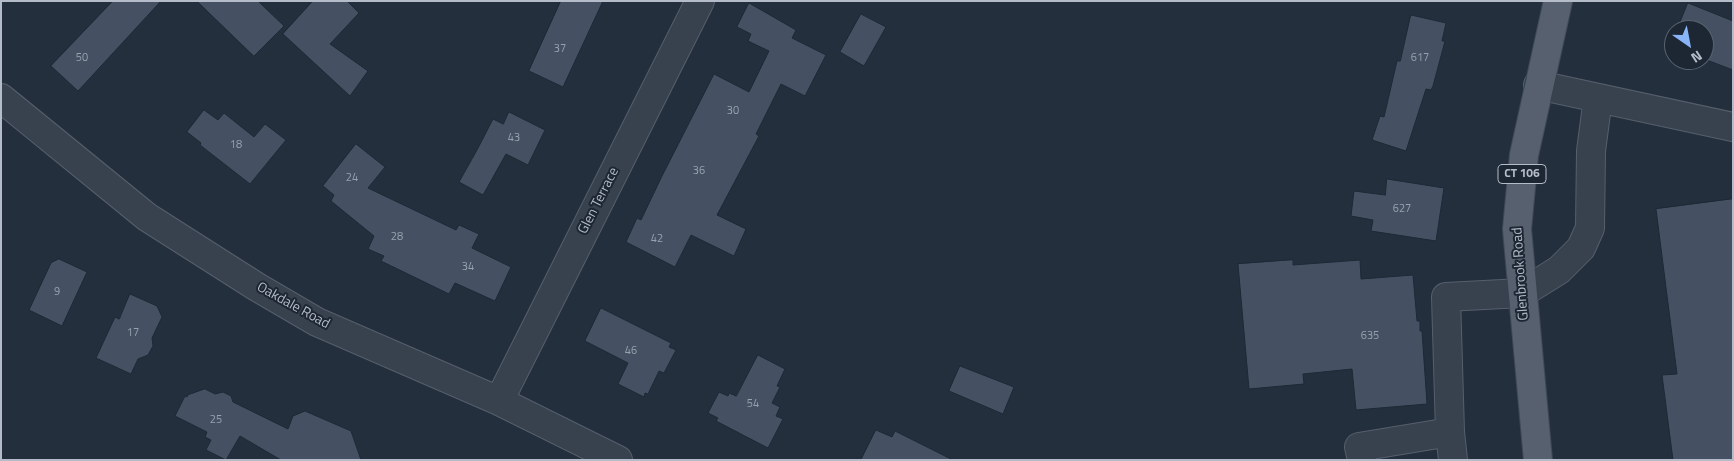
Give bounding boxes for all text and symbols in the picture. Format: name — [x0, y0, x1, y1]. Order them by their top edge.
north arrow — [1664, 20, 1714, 70]
house number: 37 — [554, 42, 566, 56]
text: N — [1687, 46, 1707, 69]
house number: 50 — [76, 51, 88, 65]
house number: 617 — [1411, 51, 1429, 65]
house number: 30 — [727, 104, 739, 118]
house number: 43 — [508, 131, 520, 145]
house number: 18 — [230, 138, 242, 152]
house number: 36 — [693, 164, 705, 178]
road number: CT 106 — [1498, 164, 1546, 183]
street label: Glen Terrace — [575, 165, 623, 237]
house number: 24 — [346, 171, 358, 185]
house number: 627 — [1393, 202, 1411, 216]
street label: Glenbrook Road — [1509, 227, 1533, 321]
house number: 28 — [391, 230, 403, 244]
house number: 42 — [651, 232, 663, 246]
house number: 34 — [462, 260, 474, 274]
street label: Oakdale Road — [254, 279, 332, 333]
house number: 9 — [54, 285, 60, 299]
house number: 17 — [127, 326, 139, 340]
house number: 635 — [1361, 329, 1379, 343]
house number: 46 — [625, 344, 637, 358]
house number: 54 — [747, 397, 759, 411]
house number: 25 — [210, 413, 222, 427]

